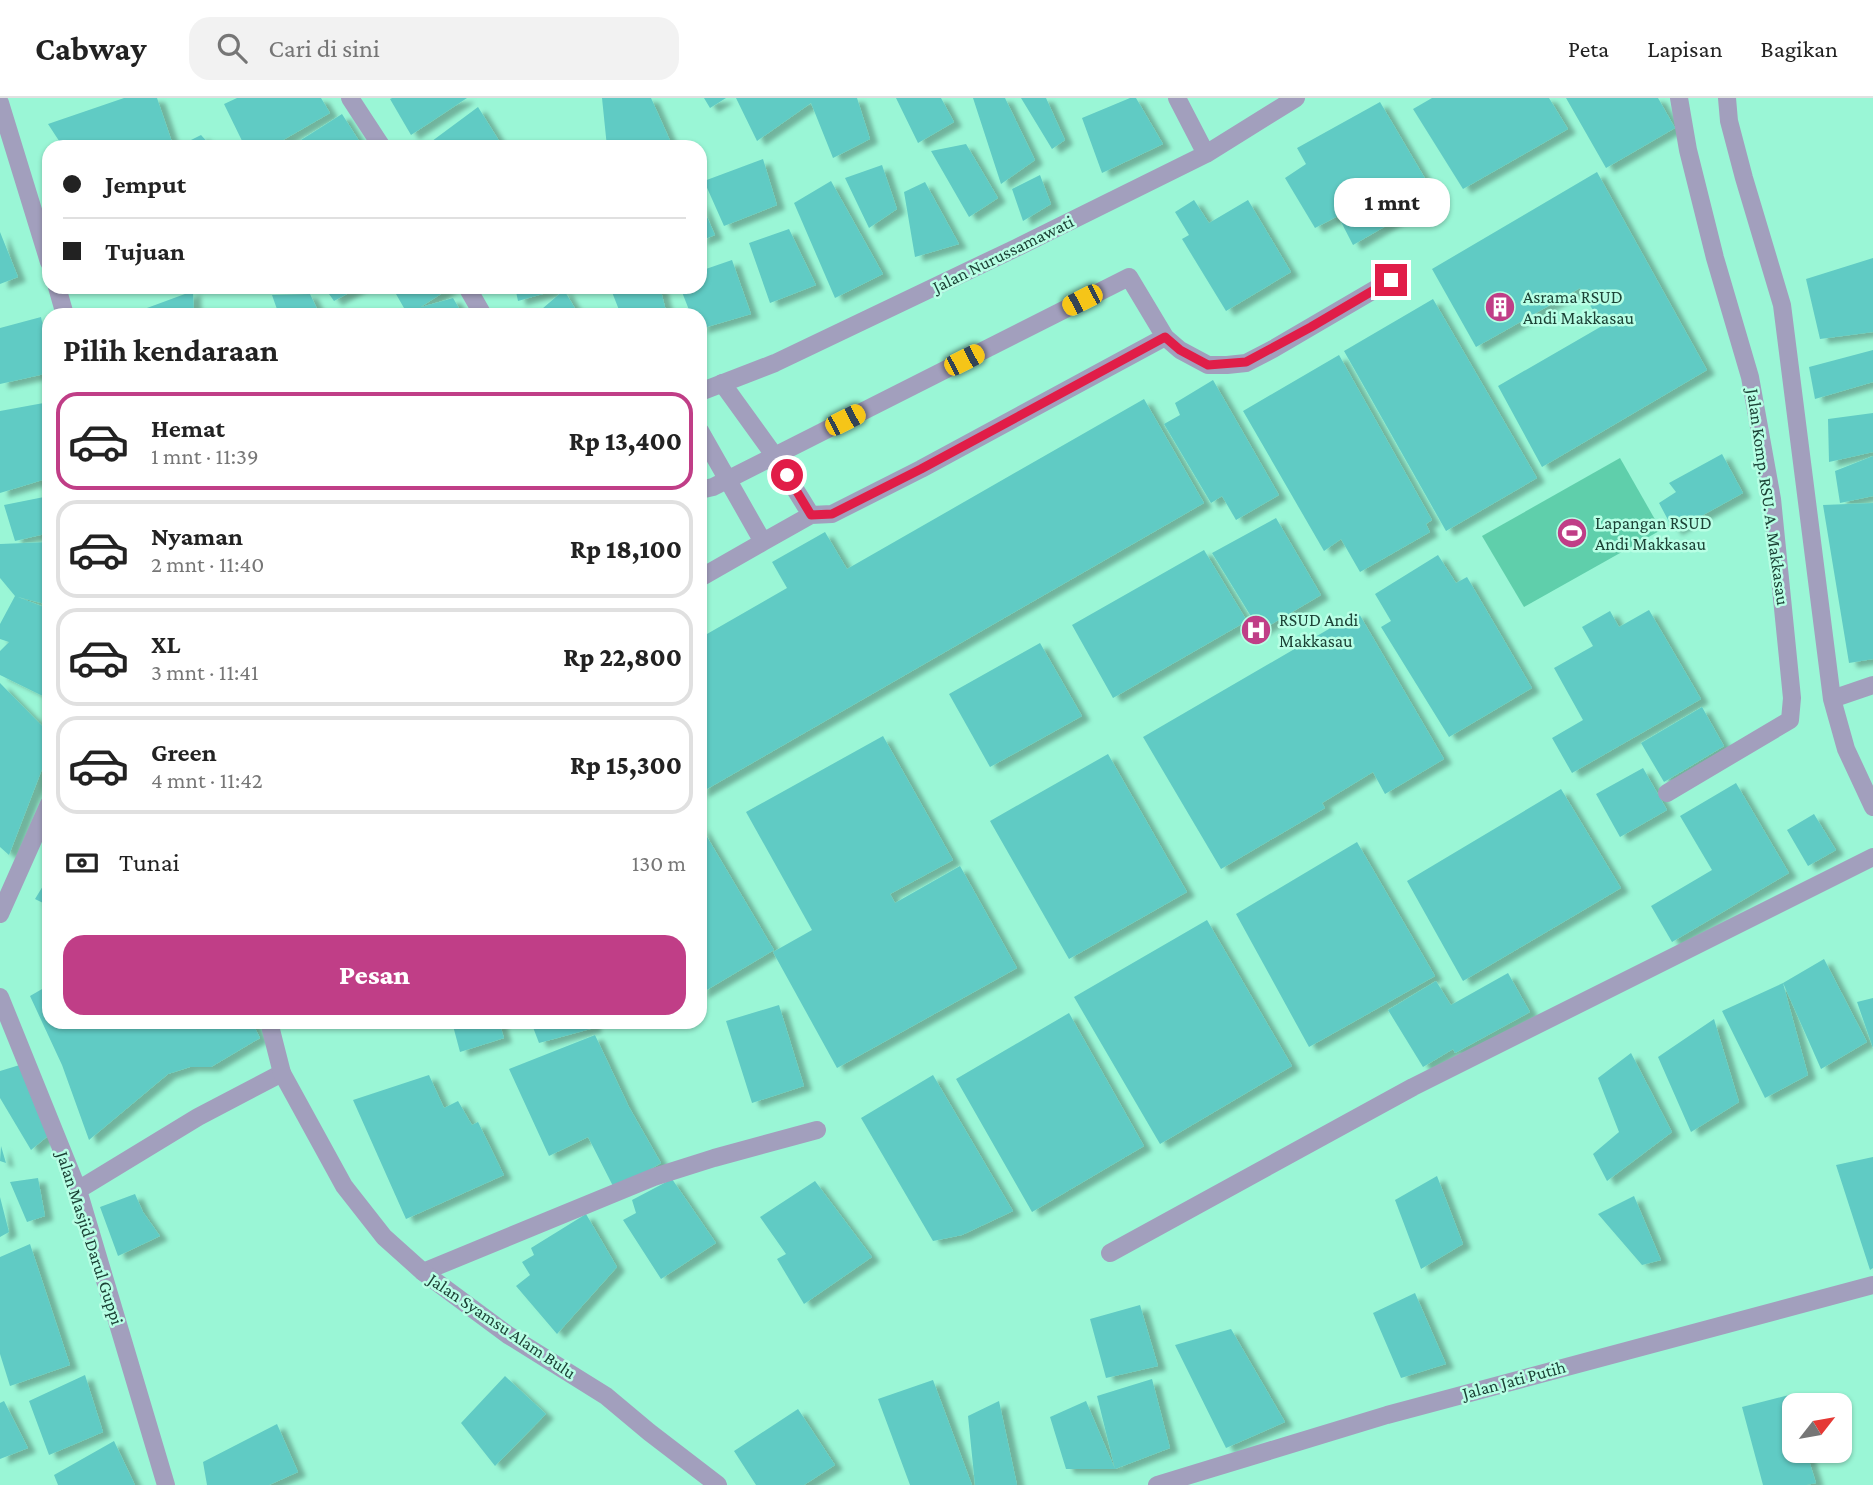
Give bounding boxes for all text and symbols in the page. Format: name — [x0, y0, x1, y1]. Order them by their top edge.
search box — [189, 17, 679, 80]
icon: search — [213, 29, 251, 67]
text: Cabway — [35, 30, 147, 67]
text: Cari di sini — [269, 34, 380, 63]
text: Peta — [1568, 35, 1609, 62]
text: Lapisan — [1647, 35, 1723, 62]
text: Bagikan — [1761, 35, 1838, 62]
text: Jemput — [105, 170, 186, 199]
callout: 1 mnt — [1333, 178, 1449, 228]
text: 1 mnt — [1364, 189, 1420, 215]
street label: Jalan Nurussamawati — [927, 211, 1077, 298]
text: Tujuan — [105, 237, 185, 266]
route end — [1375, 264, 1407, 296]
car — [1059, 281, 1106, 319]
place label: Asrama RSUD Andi Makkasau — [1523, 287, 1635, 328]
building icon: Asrama RSUD Andi Makkasau — [1483, 290, 1517, 324]
text: Pilih kendaraan — [63, 332, 278, 368]
car — [941, 341, 988, 379]
street label: Jalan Komp. RSU. A. Makkasau — [1743, 385, 1793, 607]
car — [822, 401, 869, 439]
icon: car — [67, 410, 130, 473]
text: Hemat — [151, 414, 225, 443]
text: Rp 13,400 — [569, 427, 682, 456]
text: 1 mnt · 11:39 — [151, 443, 259, 469]
route start — [771, 459, 803, 491]
place label: Lapangan RSUD Andi Makkasau — [1595, 513, 1712, 554]
sports icon: Lapangan RSUD Andi Makkasau — [1555, 516, 1589, 550]
icon: car — [67, 518, 130, 581]
text: Nyaman — [151, 522, 243, 551]
text: Rp 18,100 — [570, 535, 682, 564]
text: 2 mnt · 11:40 — [151, 551, 264, 577]
place label: RSUD Andi Makkasau — [1279, 610, 1359, 651]
hospital icon: RSUD Andi Makkasau — [1239, 613, 1273, 647]
icon: car — [67, 626, 130, 689]
text: XL — [151, 630, 180, 659]
text: Rp 22,800 — [563, 643, 682, 672]
text: 3 mnt · 11:41 — [151, 659, 259, 685]
icon: car — [67, 734, 130, 797]
text: Green — [151, 738, 217, 767]
text: Rp 15,300 — [570, 751, 682, 780]
text: 4 mnt · 11:42 — [151, 767, 263, 793]
icon: cash — [63, 844, 101, 882]
text: Tunai — [119, 848, 180, 877]
text: 130 m — [632, 850, 686, 876]
button: Pesan — [63, 935, 686, 1015]
street label: Jalan Masjid Darul Guppi — [51, 1147, 128, 1328]
street label: Jalan Syamsu Alam Bulu — [423, 1268, 580, 1383]
street label: Jalan Jati Putih — [1458, 1356, 1568, 1404]
north arrow — [1782, 1393, 1852, 1463]
map controls — [1782, 1393, 1852, 1463]

